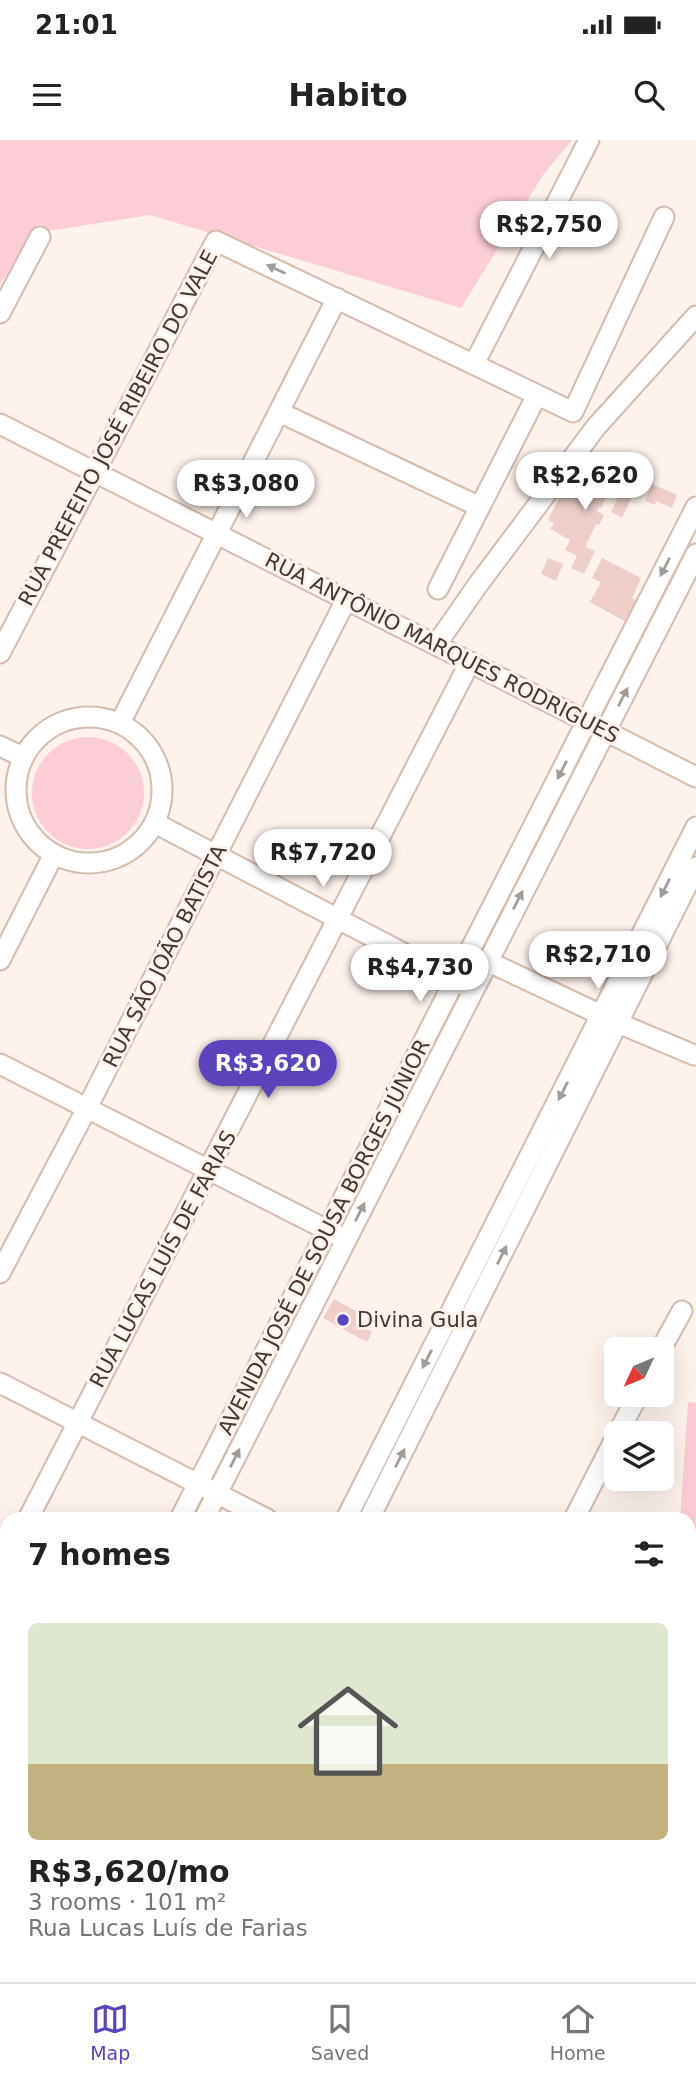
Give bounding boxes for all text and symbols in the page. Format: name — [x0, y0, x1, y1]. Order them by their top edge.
text: 21:01 — [35, 10, 118, 40]
icon: menu — [28, 76, 66, 114]
text: Habito — [288, 76, 408, 114]
icon: search — [630, 76, 668, 114]
pin: R$2,750 — [484, 201, 614, 261]
text: R$2,750 — [496, 211, 602, 237]
street label: RUA PREFEITO JOSÉ RIBEIRO DO VALE — [13, 246, 222, 610]
one-way arrow — [266, 264, 286, 275]
pin: R$2,620 — [520, 452, 650, 512]
pin: R$3,080 — [181, 460, 311, 520]
text: R$2,620 — [532, 462, 638, 488]
text: R$3,080 — [193, 470, 299, 496]
street label: RUA ANTÔNIO MARQUES RODRIGUES — [261, 547, 623, 748]
one-way arrow — [659, 558, 671, 577]
one-way arrow — [617, 687, 628, 707]
one-way arrow — [556, 760, 567, 780]
pin: R$7,720 — [258, 830, 388, 889]
street label: RUA SÃO JOÃO BATISTA — [97, 839, 232, 1071]
text: R$7,720 — [270, 839, 376, 865]
one-way arrow — [660, 878, 671, 898]
one-way arrow — [513, 890, 524, 910]
pin: R$2,710 — [533, 932, 663, 991]
text: R$2,710 — [545, 941, 651, 967]
pin: R$4,730 — [355, 944, 485, 1004]
text: R$4,730 — [367, 954, 473, 980]
street label: AVENIDA JOSÉ DE SOUSA BORGES JÚNIOR — [212, 1035, 435, 1439]
pin: R$3,620 — [203, 1040, 333, 1100]
text: R$3,620 — [215, 1050, 321, 1076]
one-way arrow — [557, 1081, 568, 1101]
street label: RUA LUCAS LUÍS DE FARIAS — [84, 1126, 241, 1392]
one-way arrow — [355, 1202, 366, 1222]
one-way arrow — [496, 1245, 507, 1265]
place label: Divina Gula — [357, 1308, 478, 1332]
marker: Divina Gula — [335, 1312, 351, 1328]
north arrow — [604, 1337, 674, 1407]
map controls — [604, 1337, 674, 1491]
one-way arrow — [421, 1349, 432, 1369]
button: layers — [604, 1421, 674, 1491]
one-way arrow — [229, 1448, 240, 1468]
one-way arrow — [394, 1448, 405, 1468]
icon: filters — [630, 1535, 668, 1573]
text: 7 homes — [28, 1537, 171, 1572]
icon: home — [285, 1668, 411, 1794]
text: R$3,620/mo — [28, 1854, 230, 1889]
text: 3 rooms · 101 m² — [28, 1889, 226, 1915]
text: Rua Lucas Luís de Farias — [28, 1915, 308, 1941]
tab: Map — [90, 2000, 130, 2064]
tab: Saved — [311, 2000, 369, 2064]
tab: Home — [550, 2000, 606, 2064]

